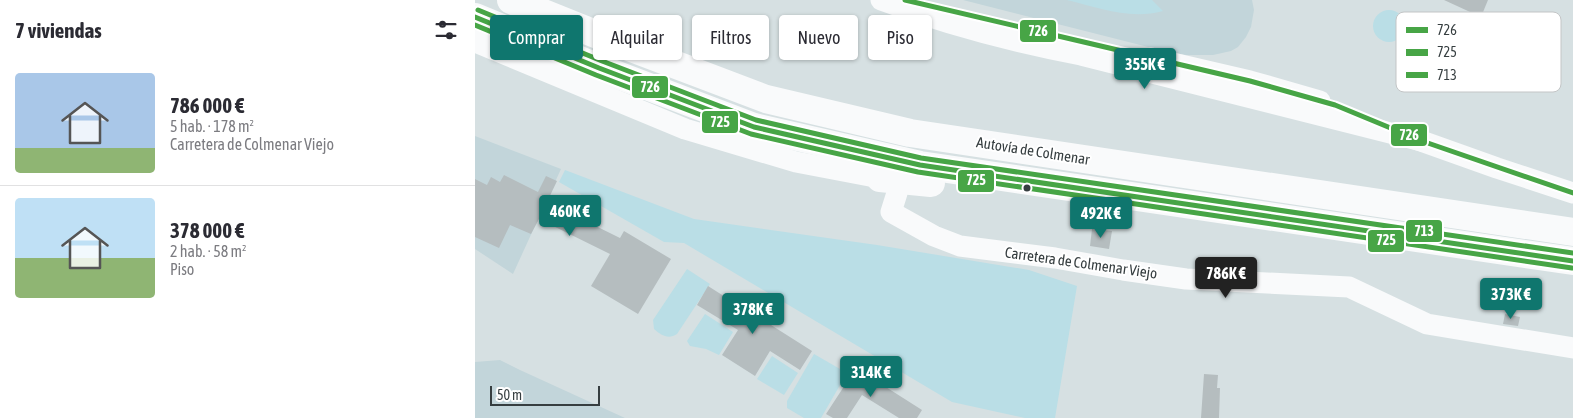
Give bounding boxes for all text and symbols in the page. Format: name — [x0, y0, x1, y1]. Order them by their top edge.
legend — [1396, 12, 1561, 92]
chip: Comprar — [490, 15, 583, 60]
chip: Alquilar — [593, 15, 682, 60]
chip: Filtros — [692, 15, 769, 60]
chip: Nuevo — [779, 15, 858, 60]
chip: Piso — [868, 15, 932, 60]
icon: filters — [432, 16, 460, 44]
text: 7 viviendas — [15, 18, 102, 42]
line badge: 726 — [1019, 19, 1057, 43]
text: 726 — [1437, 22, 1457, 38]
text: 726 — [1028, 23, 1048, 39]
text: 725 — [1437, 44, 1457, 60]
pin: 355K € — [1104, 48, 1186, 90]
text: 355K € — [1125, 55, 1165, 73]
text: 713 — [1437, 67, 1457, 83]
line badge: 726 — [631, 75, 669, 99]
text: 726 — [640, 79, 660, 95]
icon: home — [55, 93, 115, 153]
text: 786 000 € — [170, 93, 244, 117]
line badge: 725 — [701, 110, 739, 134]
text: 725 — [710, 114, 730, 130]
text: 5 hab. · 178 m² — [170, 117, 254, 135]
line badge: 726 — [1390, 123, 1428, 147]
text: 726 — [1399, 127, 1419, 143]
street label: Autovía de Colmenar — [975, 133, 1091, 168]
text: Carretera de Colmenar Viejo — [170, 135, 334, 153]
line badge: 725 — [957, 169, 995, 193]
text: 725 — [966, 172, 986, 188]
unlabelled marker — [1022, 183, 1032, 193]
pin: 460K € — [529, 194, 611, 237]
pin: 492K € — [1060, 196, 1142, 239]
text: 460K € — [550, 202, 590, 220]
text: 492K € — [1081, 204, 1121, 222]
icon: home — [55, 218, 115, 278]
text: 378 000 € — [170, 218, 244, 242]
line badge: 713 — [1405, 219, 1443, 243]
text: 713 — [1414, 223, 1434, 239]
line badge: 725 — [1367, 229, 1405, 253]
text: 725 — [1376, 232, 1396, 248]
text: 2 hab. · 58 m² — [170, 242, 246, 260]
street label: Carretera de Colmenar Viejo — [1004, 243, 1158, 282]
pin: 786K € — [1185, 256, 1267, 299]
text: Piso — [170, 260, 194, 278]
text: 786K € — [1206, 264, 1246, 282]
pin: 373K € — [1470, 278, 1552, 320]
text: 373K € — [1491, 285, 1531, 303]
pin: 378K € — [712, 292, 794, 335]
text: 378K € — [733, 300, 773, 318]
pin: 314K € — [830, 356, 912, 398]
text: 314K € — [851, 363, 891, 381]
scale bar — [490, 383, 600, 406]
text: 50 m — [497, 387, 522, 403]

